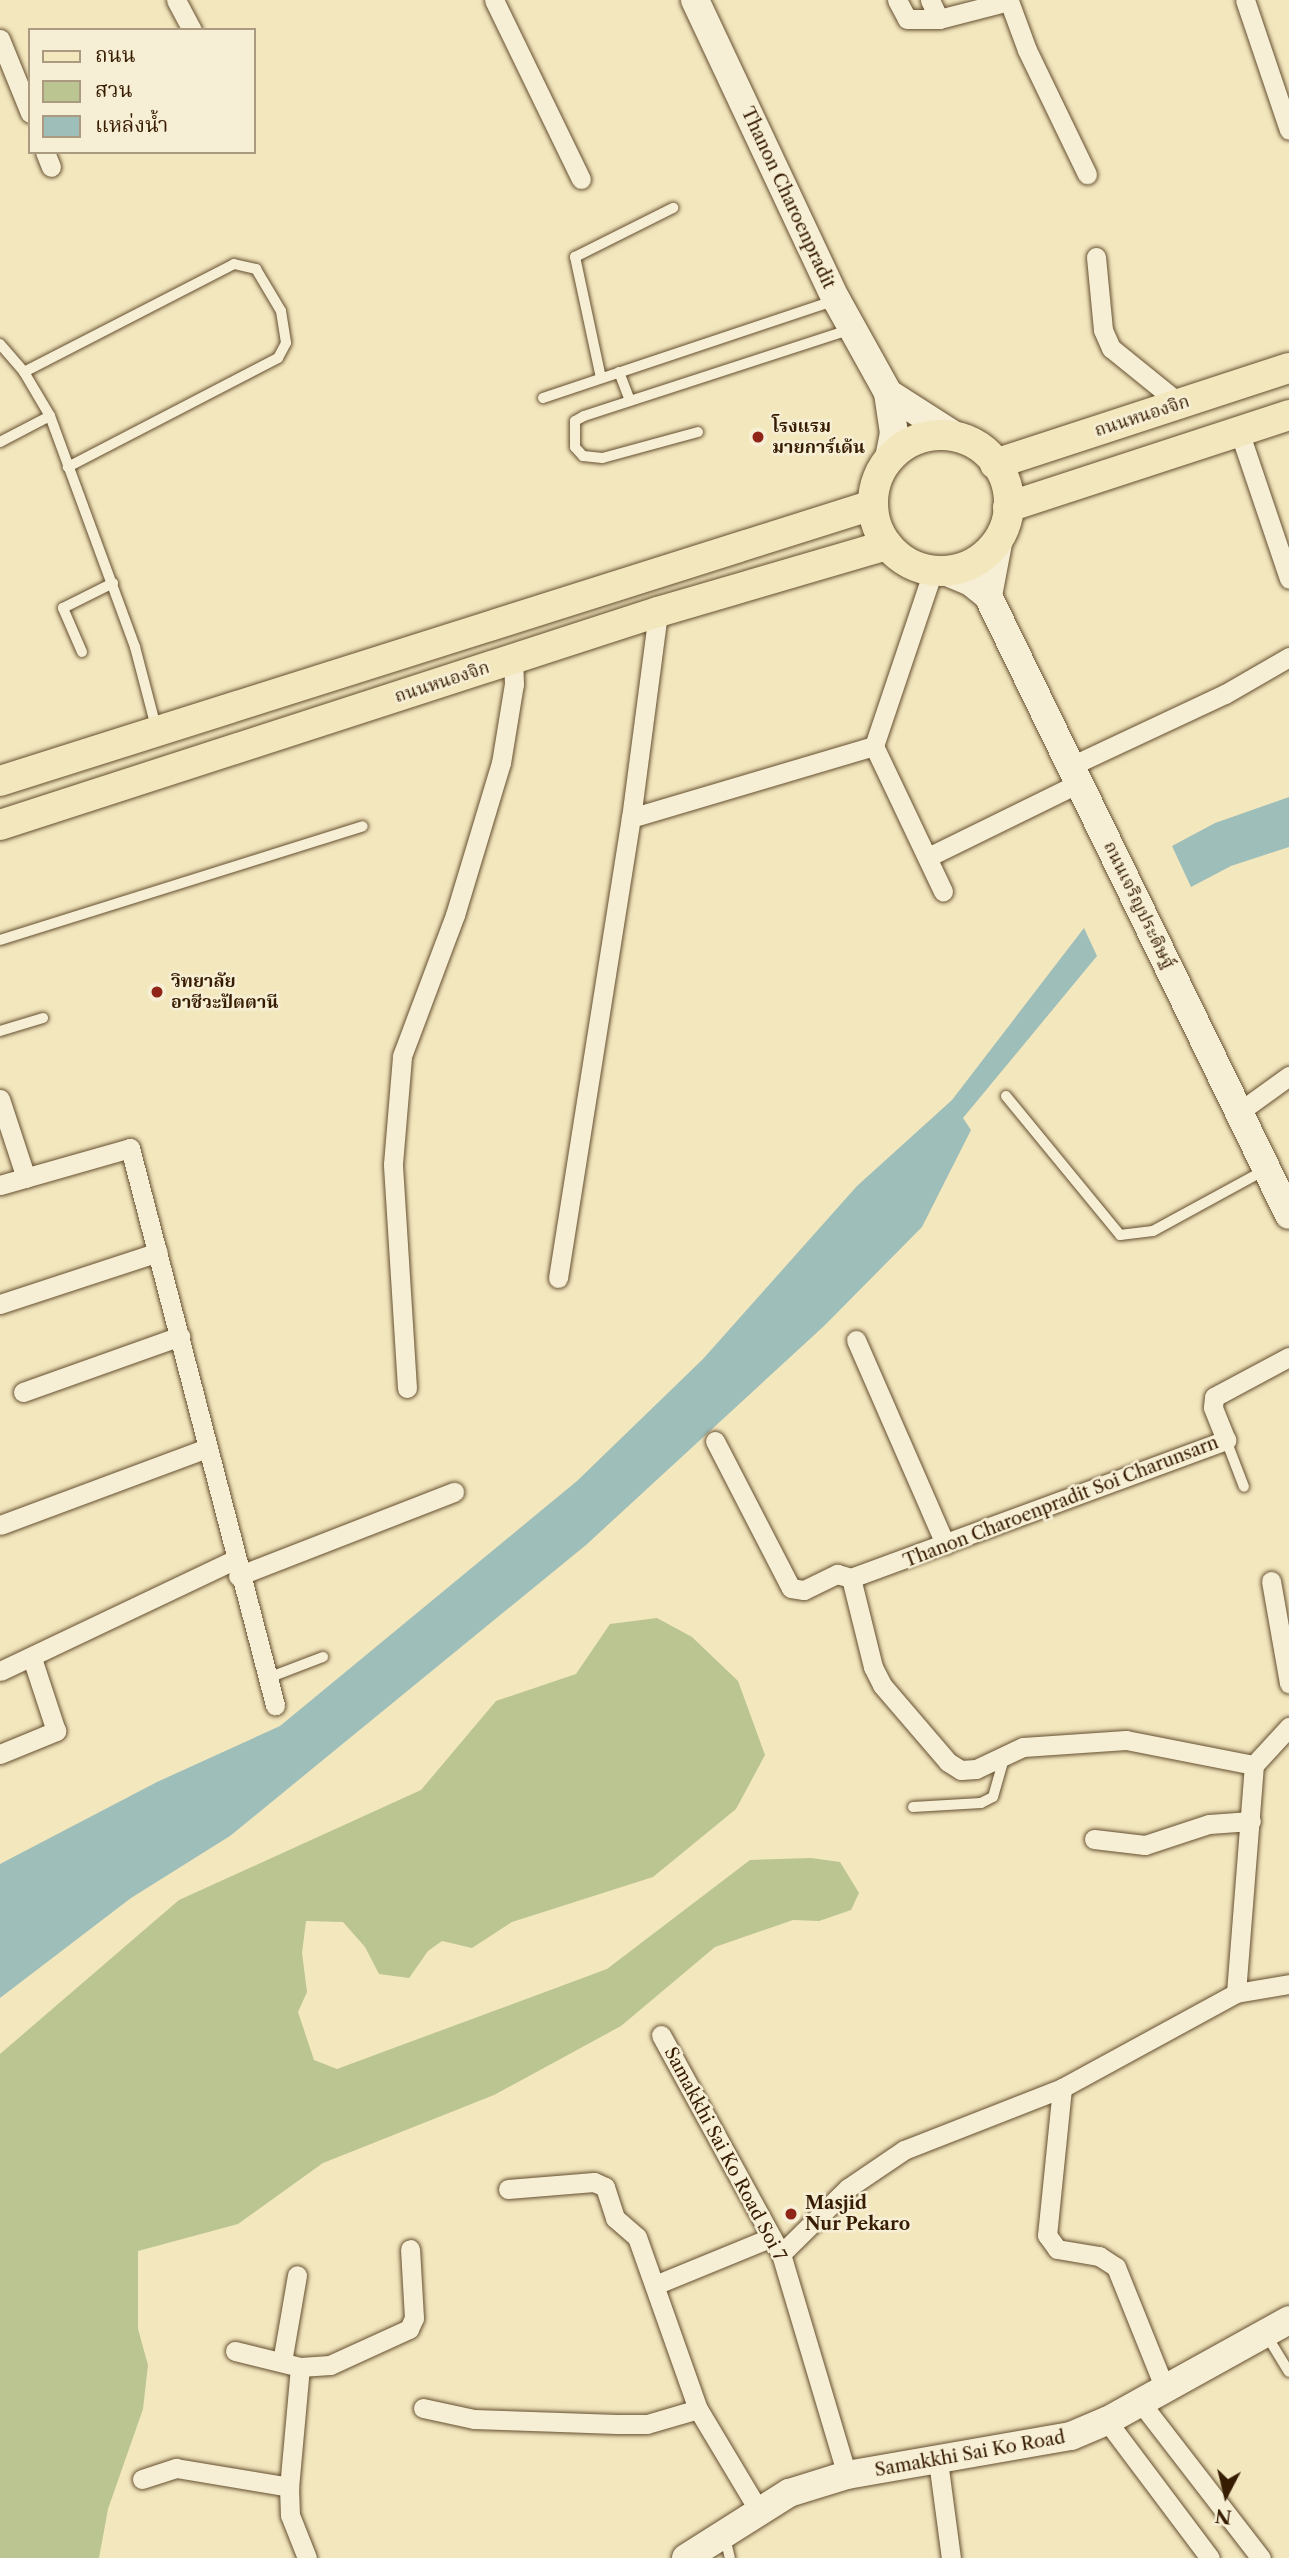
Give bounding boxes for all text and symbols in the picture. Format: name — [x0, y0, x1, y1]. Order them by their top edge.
legend — [28, 28, 256, 154]
text: ถนน — [95, 42, 136, 67]
text: สวน — [95, 77, 133, 102]
street label: Thanon Charoenpradit — [736, 104, 840, 292]
text: แหล่งน้ำ — [95, 112, 168, 137]
street label: ถนนหนองจิก — [1092, 390, 1192, 442]
place label: โรงแรม มายการ์เด้น — [772, 416, 865, 458]
marker: โรงแรม มายการ์เด้น — [750, 429, 766, 445]
street label: ถนนหนองจิก — [392, 656, 492, 708]
street label: ถนนเจริญประดิษฐ์ — [1099, 838, 1179, 972]
place label: วิทยาลัย อาชีวะปัตตานี — [171, 971, 279, 1014]
marker: วิทยาลัย อาชีวะปัตตานี — [149, 984, 165, 1000]
street label: Thanon Charoenpradit Soi Charunsarn — [901, 1432, 1221, 1572]
street label: Samakkhi Sai Ko Road Soi 7 — [659, 2044, 791, 2264]
place label: Masjid Nur Pekaro — [805, 2193, 910, 2236]
marker: Masjid Nur Pekaro — [783, 2206, 799, 2222]
street label: Samakkhi Sai Ko Road — [873, 2427, 1067, 2481]
north arrow — [1191, 2460, 1261, 2530]
text: N — [1214, 2504, 1233, 2529]

